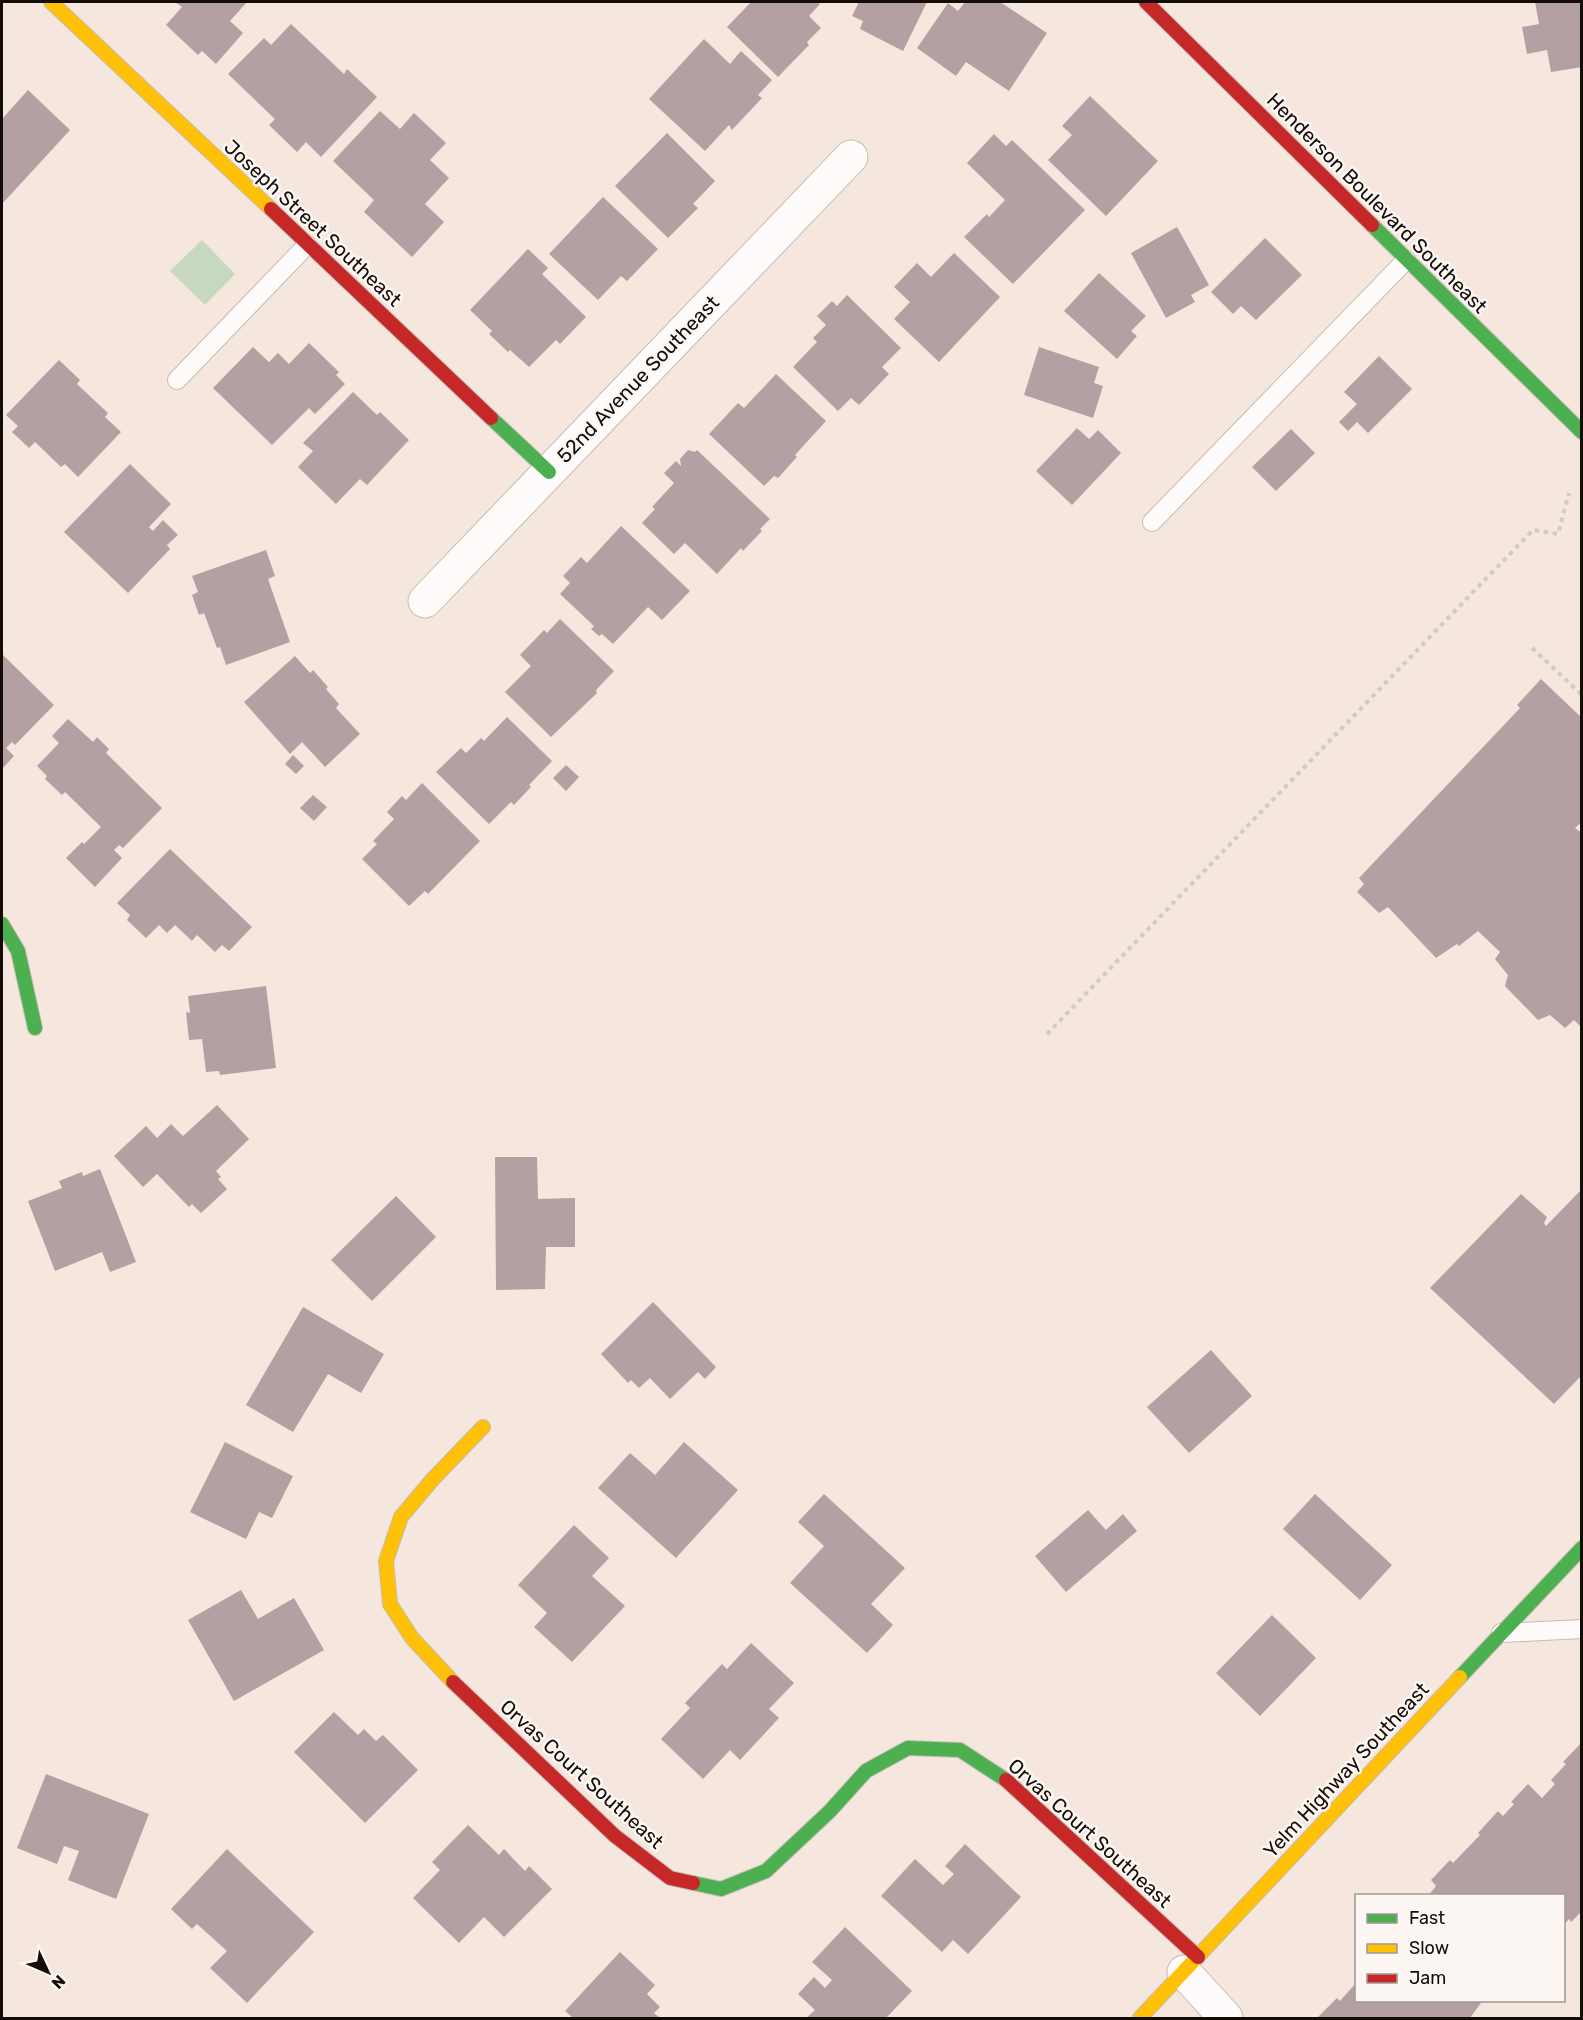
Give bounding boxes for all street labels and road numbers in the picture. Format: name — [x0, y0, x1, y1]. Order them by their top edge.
street label: Henderson Boulevard Southeast — [1262, 88, 1492, 318]
street label: Joseph Street Southeast — [219, 135, 407, 312]
street label: 52nd Avenue Southeast — [552, 290, 724, 468]
street label: Yelm Highway Southeast — [1258, 1677, 1434, 1863]
street label: Orvas Court Southeast — [495, 1694, 669, 1854]
street label: Orvas Court Southeast — [1003, 1753, 1177, 1913]

